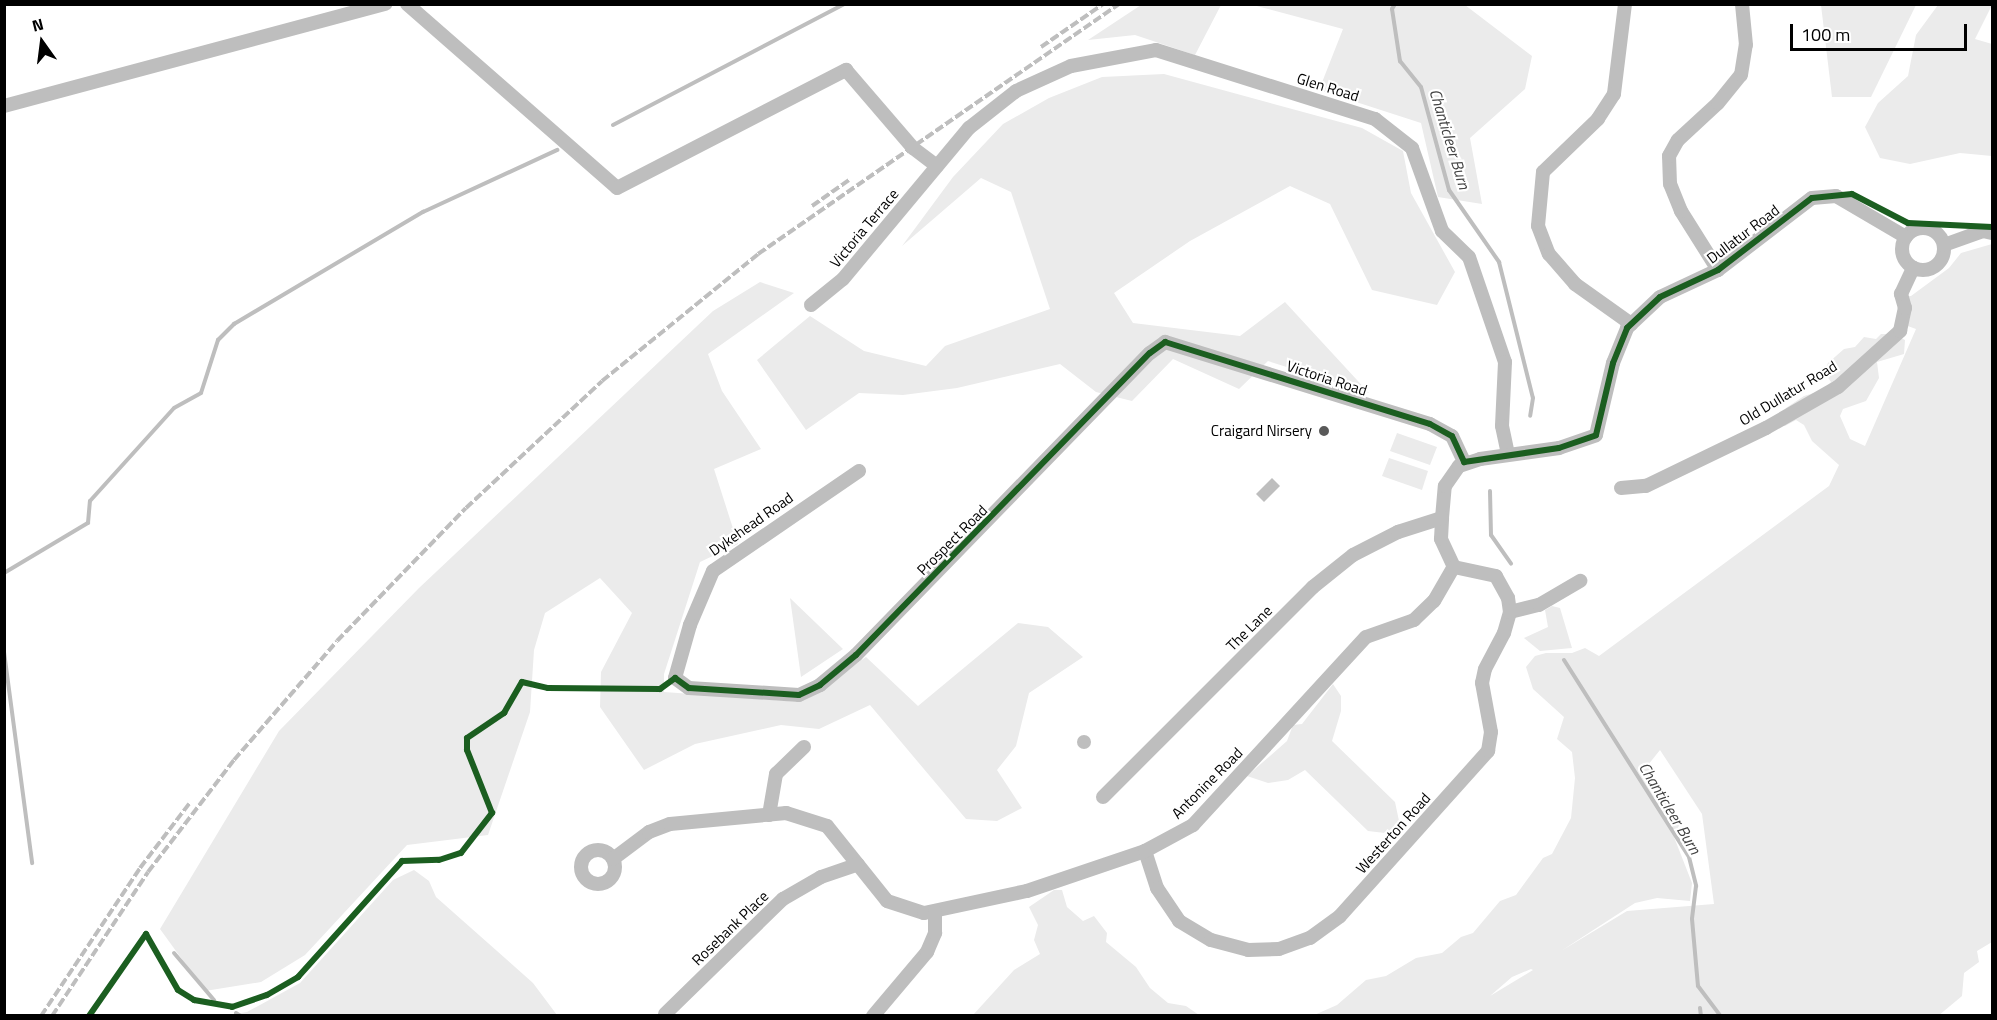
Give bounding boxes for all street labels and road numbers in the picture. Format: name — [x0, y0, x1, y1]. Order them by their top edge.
street label: Glen Road — [1295, 69, 1361, 105]
street label: Victoria Terrace — [826, 185, 902, 271]
street label: Dullatur Road — [1703, 201, 1783, 267]
street label: Victoria Road — [1285, 357, 1369, 399]
street label: Old Dullatur Road — [1736, 357, 1840, 429]
street label: Dykehead Road — [706, 488, 796, 560]
street label: Prospect Road — [913, 501, 991, 579]
street label: The Lane — [1222, 601, 1276, 655]
street label: Antonine Road — [1168, 744, 1246, 822]
street label: Westerton Road — [1352, 789, 1434, 877]
street label: Rosebank Place — [688, 887, 772, 969]

